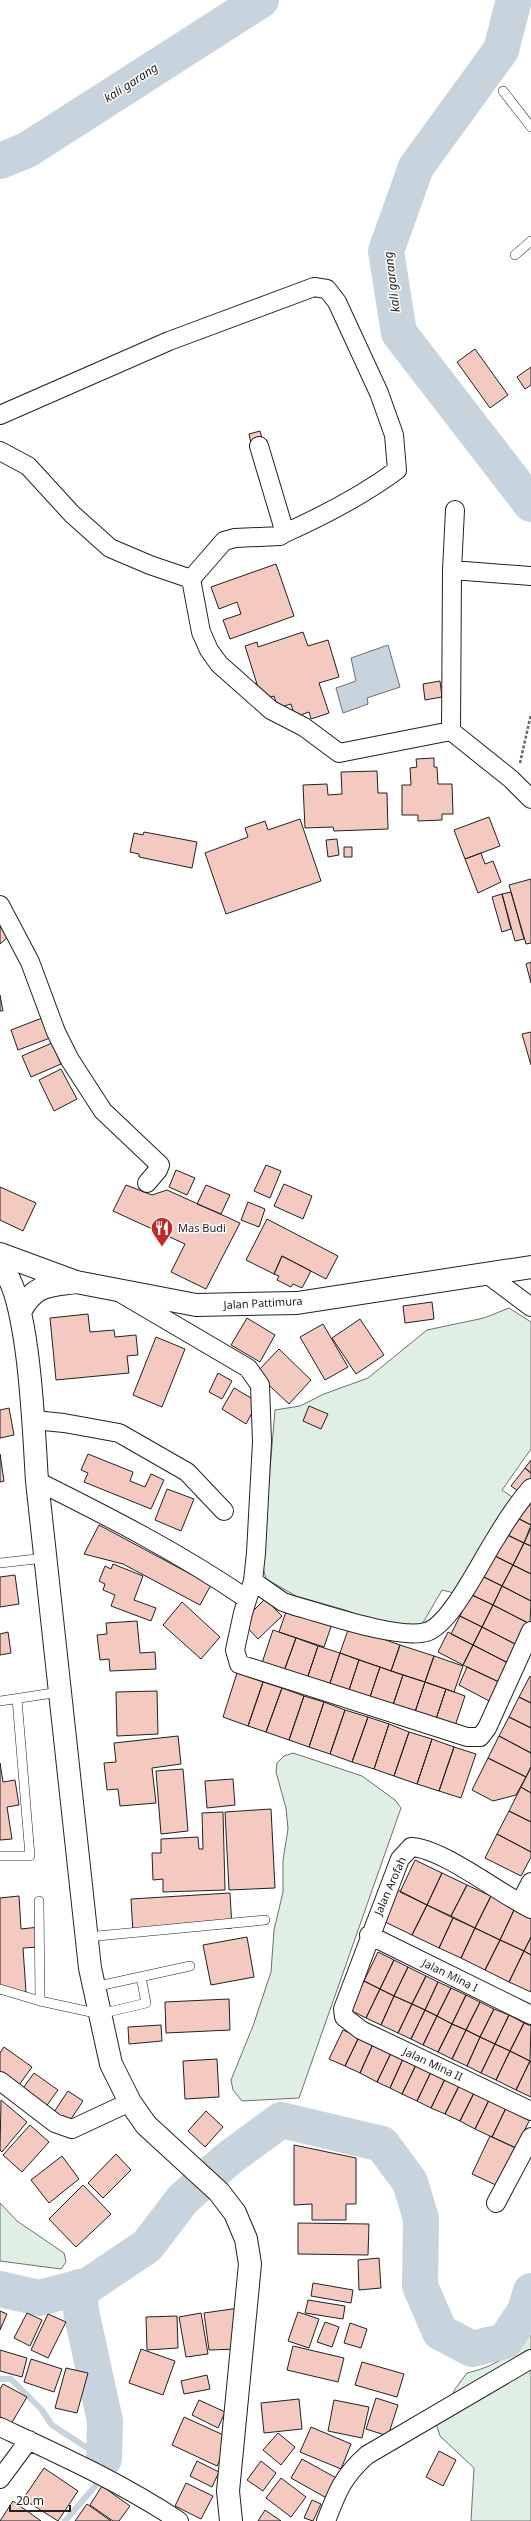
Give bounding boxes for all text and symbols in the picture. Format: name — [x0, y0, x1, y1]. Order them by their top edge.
water label: kali garang — [100, 59, 161, 106]
water label: kali garang — [379, 251, 404, 313]
restaurant icon: Mas Budi — [149, 1215, 175, 1248]
place label: Mas Budi — [178, 1220, 226, 1235]
street label: Jalan Pattimura — [222, 1293, 303, 1312]
street label: Jalan Arofah — [370, 1854, 409, 1918]
street label: Jalan Mina I — [419, 1954, 481, 1995]
street label: Jalan Mina II — [400, 2043, 466, 2084]
scale bar — [10, 2487, 70, 2513]
text: 20 m — [16, 2492, 44, 2509]

